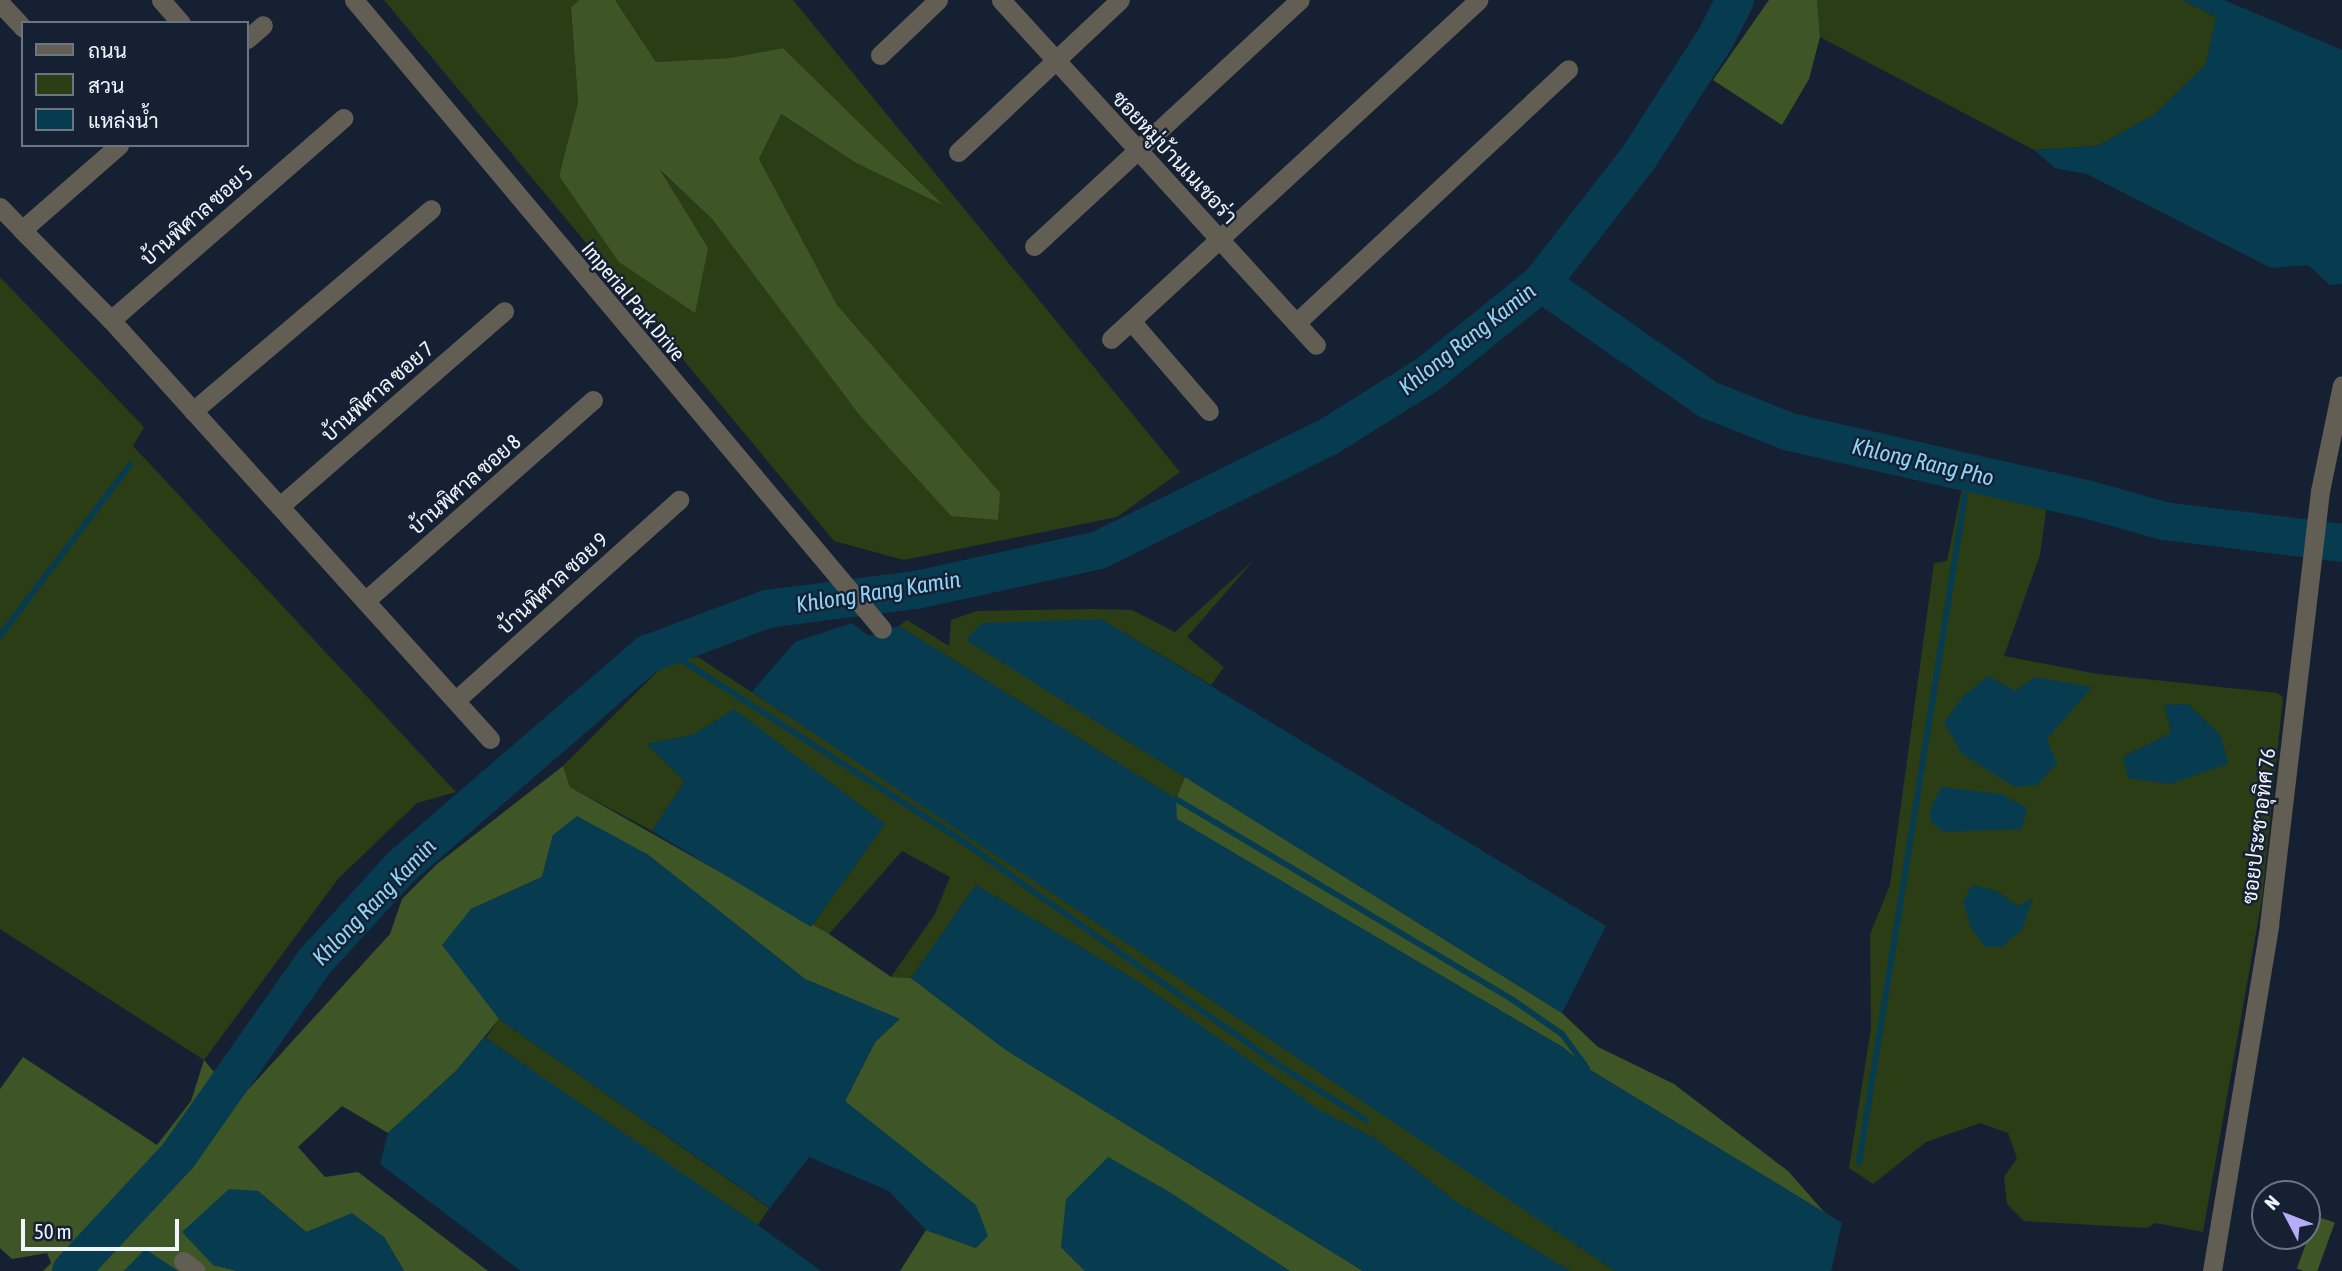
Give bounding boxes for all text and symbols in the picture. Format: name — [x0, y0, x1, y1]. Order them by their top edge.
legend — [21, 21, 248, 147]
text: ถนน — [88, 38, 127, 62]
text: สวน — [88, 73, 124, 97]
street label: ซอยหมู่บ้านเนเชอร่า — [1107, 85, 1243, 229]
text: แหล่งน้ำ — [88, 108, 159, 132]
street label: บ้านพิศาล ซอย 5 — [135, 160, 257, 270]
street label: Imperial Park Drive — [577, 236, 691, 366]
water label: Khlong Rang Kamin — [1393, 277, 1541, 401]
street label: บ้านพิศาล ซอย 7 — [316, 336, 438, 446]
street label: บ้านพิศาล ซอย 8 — [403, 429, 525, 539]
water label: Khlong Rang Pho — [1849, 432, 1997, 492]
street label: บ้านพิศาล ซอย 9 — [491, 527, 613, 639]
water label: Khlong Rang Kamin — [794, 565, 962, 619]
street label: ซอยประชาอุทิศ 76 — [2236, 747, 2280, 905]
water label: Khlong Rang Kamin — [306, 833, 442, 971]
north arrow — [2251, 1180, 2321, 1250]
text: N — [2260, 1191, 2284, 1214]
scale bar — [24, 1204, 182, 1248]
text: 50 m — [34, 1219, 72, 1243]

